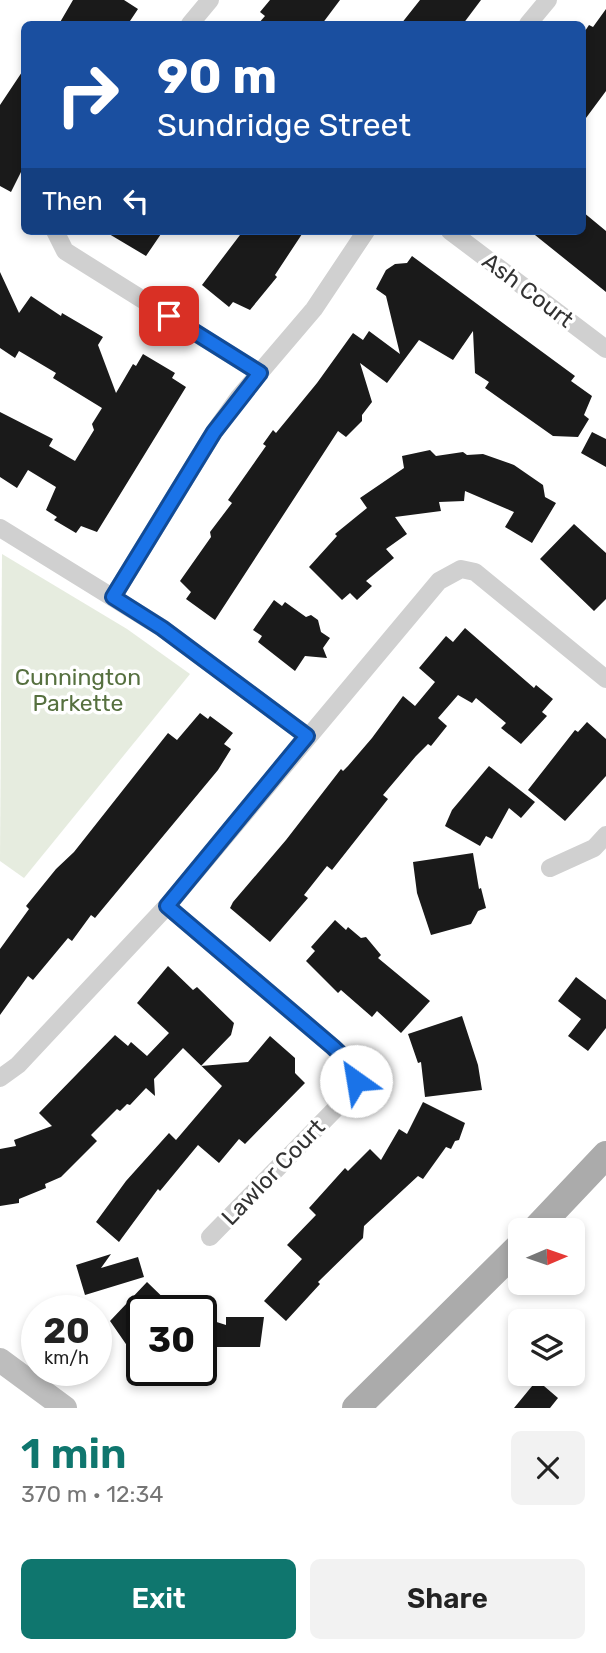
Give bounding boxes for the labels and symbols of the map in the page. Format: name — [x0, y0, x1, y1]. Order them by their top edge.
street label: Ash Court — [477, 247, 579, 333]
pin — [139, 286, 199, 346]
park label: Cunnington Parkette — [15, 663, 141, 717]
position arrow — [319, 1044, 393, 1118]
street label: Lawlor Court — [215, 1113, 331, 1231]
north arrow — [508, 1218, 584, 1295]
speed limit sign: 30 — [126, 1295, 217, 1386]

